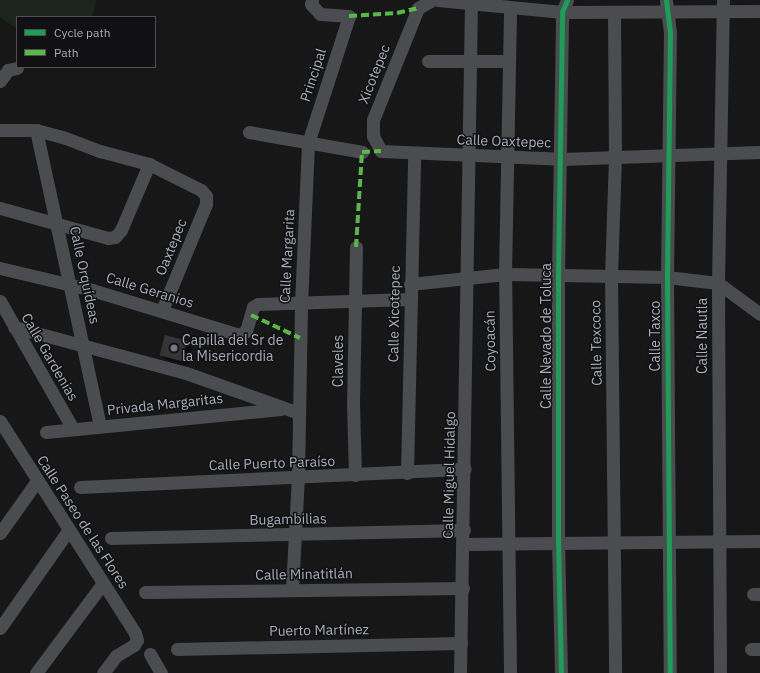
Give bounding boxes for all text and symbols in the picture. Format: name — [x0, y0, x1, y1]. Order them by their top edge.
legend — [16, 16, 156, 68]
text: Cycle path — [54, 25, 111, 40]
street label: Xicotepec — [355, 42, 393, 106]
text: Path — [54, 45, 79, 60]
street label: Principal — [297, 46, 329, 104]
street label: Calle Oaxtepec — [456, 131, 552, 151]
street label: Calle Margarita — [276, 209, 298, 303]
street label: Oaxtepec — [152, 216, 190, 278]
street label: Calle Orquídeas — [66, 225, 104, 325]
street label: Calle Nevado de Toluca — [538, 263, 554, 409]
street label: Calle Xicotepec — [385, 265, 403, 363]
street label: Calle Geranios — [104, 269, 196, 311]
street label: Calle Nautla — [694, 298, 710, 374]
street label: Calle Texcoco — [587, 300, 605, 386]
street label: Calle Taxco — [647, 301, 663, 371]
street label: Calle Gardenias — [18, 310, 82, 404]
street label: Coyoacán — [481, 310, 499, 372]
place label: Capilla del Sr de la Misericordia — [182, 332, 283, 364]
street label: Claveles — [330, 335, 346, 387]
marker: Capilla del Sr de la Misericordia — [169, 343, 179, 353]
street label: Privada Margaritas — [106, 390, 224, 418]
street label: Calle Miguel Hidalgo — [439, 411, 459, 539]
street label: Calle Paseo de las Flores — [34, 452, 132, 592]
street label: Calle Puerto Paraíso — [208, 452, 336, 474]
street label: Bugambilias — [249, 510, 327, 528]
street label: Calle Minatitlán — [255, 565, 353, 583]
street label: Puerto Martínez — [269, 621, 369, 639]

